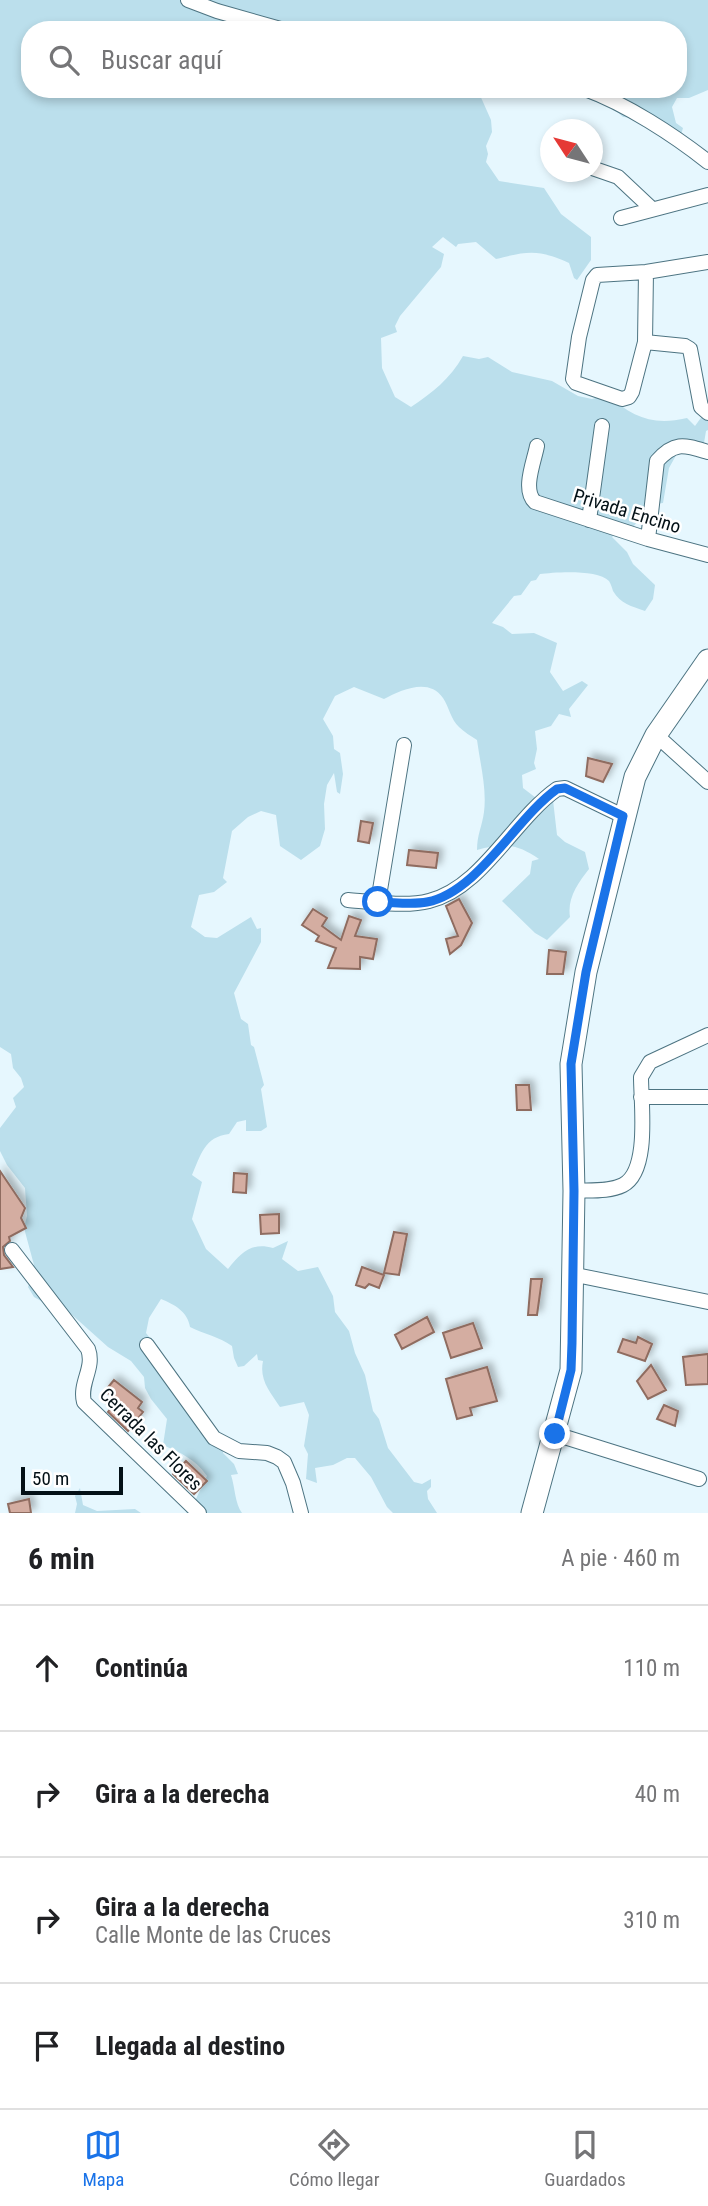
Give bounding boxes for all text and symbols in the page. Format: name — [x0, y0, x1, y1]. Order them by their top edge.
search box — [21, 21, 687, 98]
icon: search — [45, 41, 83, 79]
text: Buscar aquí — [101, 45, 222, 75]
north arrow — [540, 119, 603, 182]
street label: Privada Encino — [570, 484, 684, 538]
route start — [362, 886, 393, 917]
street label: Cerrada las Flores — [95, 1383, 207, 1495]
route end — [539, 1418, 570, 1449]
scale bar — [21, 1464, 122, 1496]
text: 50 m — [32, 1467, 69, 1490]
text: 6 min — [28, 1541, 95, 1576]
text: A pie · 460 m — [561, 1545, 680, 1572]
icon: ahead — [28, 1649, 66, 1687]
text: Continúa — [95, 1653, 188, 1683]
text: 110 m — [623, 1655, 680, 1682]
icon: right — [28, 1775, 66, 1813]
text: Gira a la derecha — [95, 1779, 269, 1809]
text: 40 m — [635, 1781, 680, 1808]
text: Gira a la derecha — [95, 1892, 269, 1922]
icon: right — [28, 1901, 66, 1939]
text: 310 m — [623, 1907, 680, 1934]
text: Calle Monte de las Cruces — [95, 1922, 331, 1949]
icon: arrive — [28, 2027, 66, 2065]
text: Llegada al destino — [95, 2031, 285, 2061]
tab: Mapa — [82, 2126, 124, 2191]
tab: Cómo llegar — [289, 2126, 380, 2191]
tab: Guardados — [544, 2126, 626, 2191]

